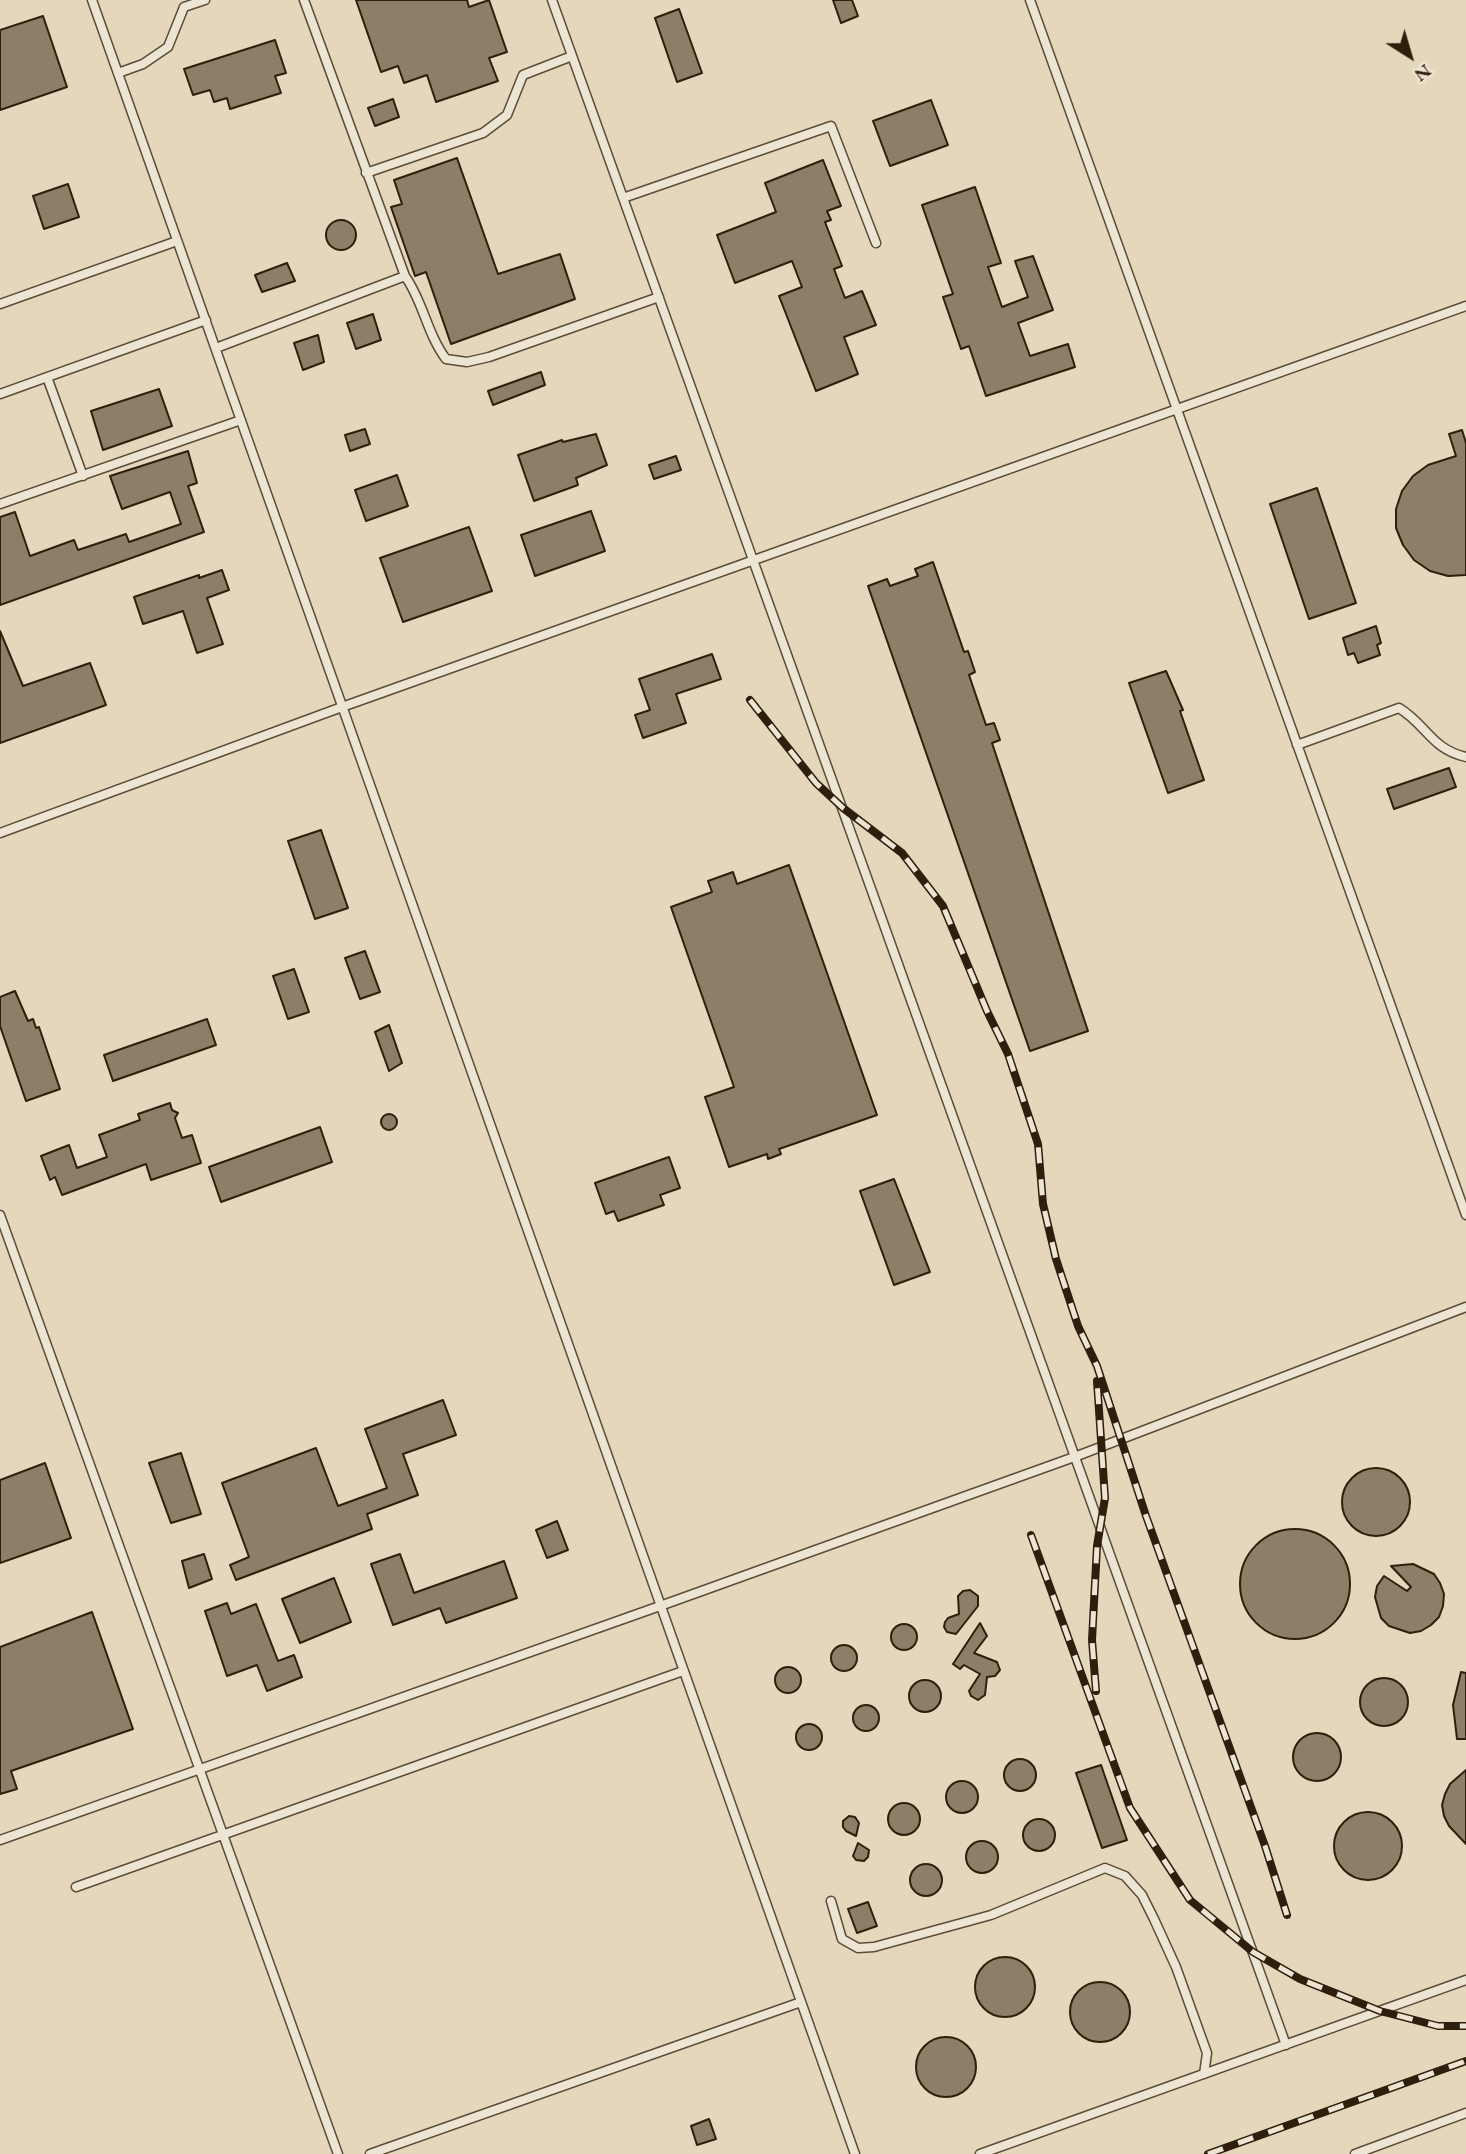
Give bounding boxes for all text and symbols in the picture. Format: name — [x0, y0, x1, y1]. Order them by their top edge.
north arrow — [1375, 21, 1445, 91]
text: N — [1409, 59, 1437, 88]

